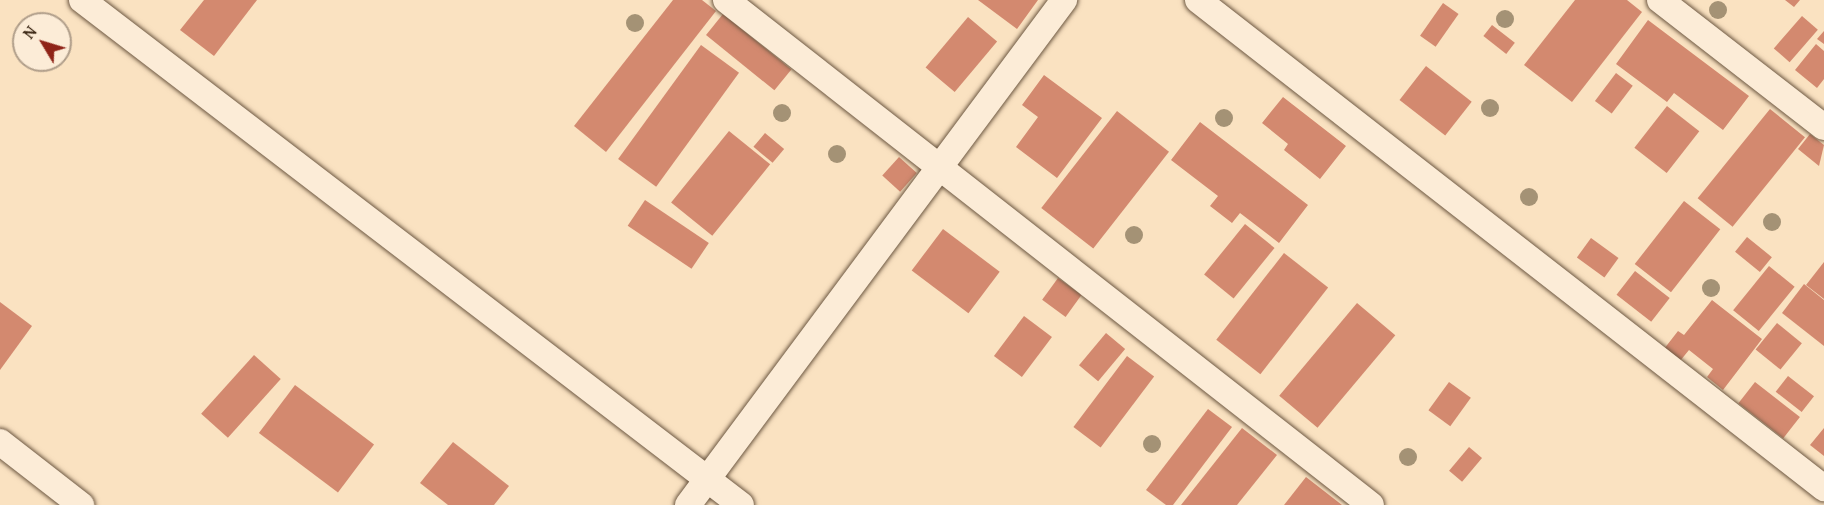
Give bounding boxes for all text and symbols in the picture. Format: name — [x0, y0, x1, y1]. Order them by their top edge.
north arrow — [12, 12, 72, 72]
text: N — [17, 21, 42, 44]

